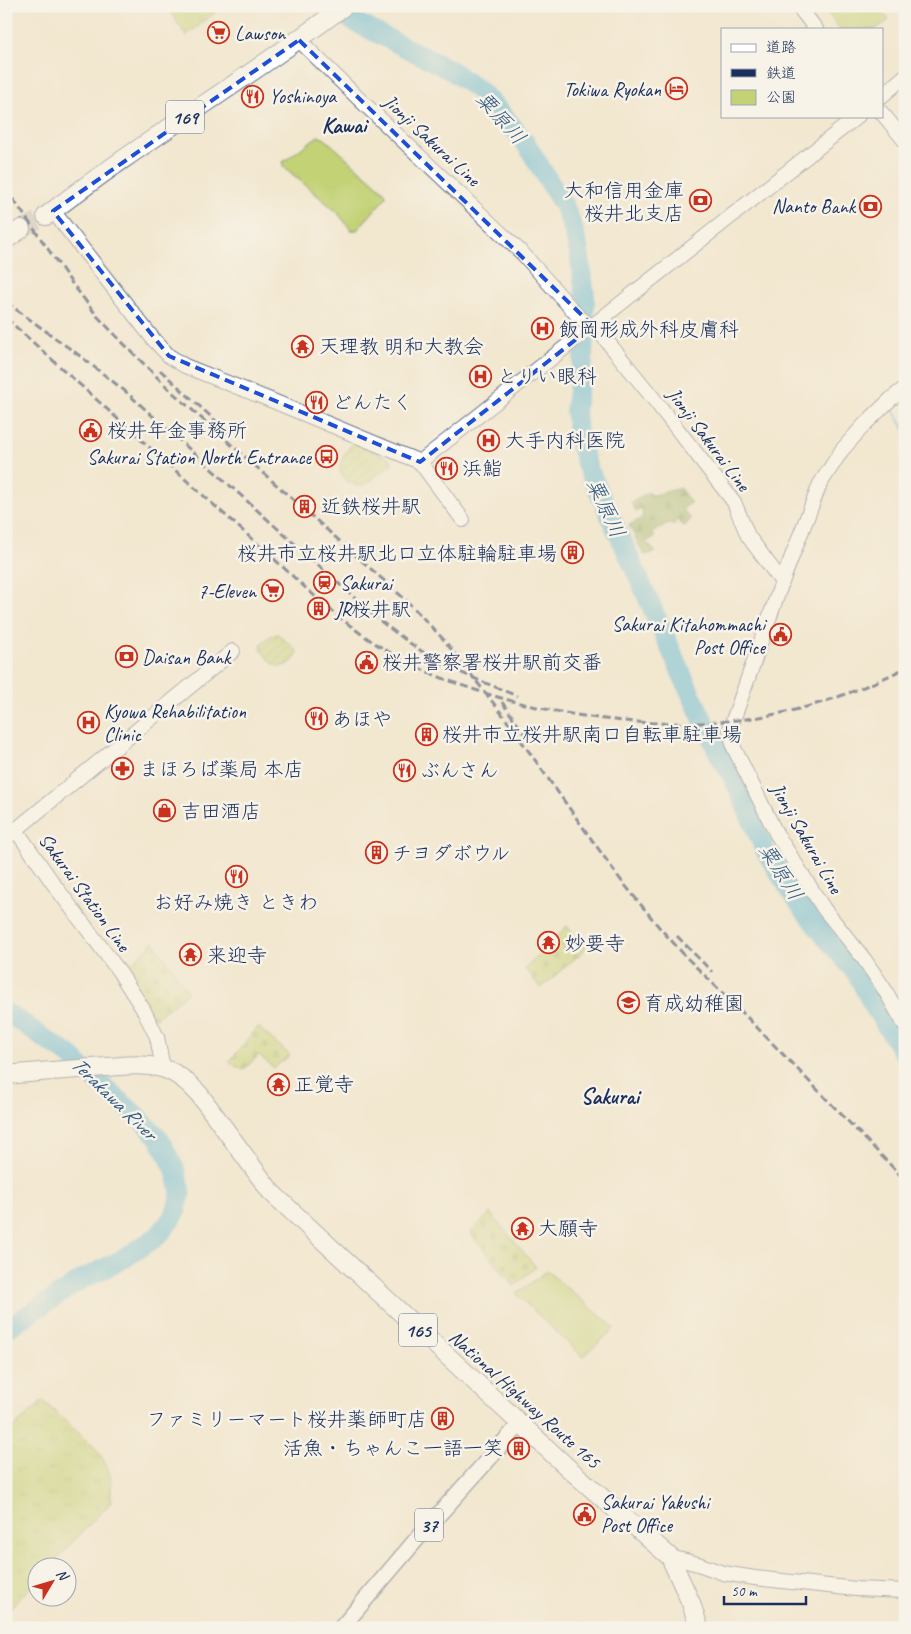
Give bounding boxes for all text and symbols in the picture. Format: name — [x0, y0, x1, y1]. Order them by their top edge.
supermarket icon: Lawson — [207, 21, 231, 45]
place label: Lawson — [235, 21, 286, 46]
legend — [721, 28, 884, 118]
text: 道路 — [766, 38, 796, 57]
text: 鉄道 — [766, 64, 796, 83]
place label: Tokiwa Ryokan — [563, 77, 662, 102]
hotel icon: Tokiwa Ryokan — [665, 77, 689, 101]
restaurant icon: Yoshinoya — [241, 84, 265, 108]
place label: Yoshinoya — [269, 84, 337, 109]
water label: 粟原川 — [470, 86, 532, 150]
street label: Jionji Sakurai Line — [377, 88, 486, 193]
text: 公園 — [766, 88, 796, 107]
road number: 169 — [166, 100, 204, 134]
district label: Kawai — [322, 112, 369, 140]
place label: 大和信用金庫 桜井北支店 — [564, 178, 684, 226]
bank icon: 大和信用金庫 桜井北支店 — [688, 189, 712, 213]
place label: Nanto Bank — [772, 194, 857, 219]
bank icon: Nanto Bank — [859, 194, 883, 218]
hospital icon: 飯岡形成外科皮膚科 — [531, 317, 555, 341]
place label: 飯岡形成外科皮膚科 — [559, 317, 739, 342]
temple icon: 天理教 明和大教会 — [291, 334, 315, 358]
place label: 天理教 明和大教会 — [319, 334, 484, 359]
hospital icon: とりい眼科 — [469, 364, 493, 388]
place label: とりい眼科 — [497, 364, 597, 389]
street label: Jionji Sakurai Line — [661, 382, 757, 497]
restaurant icon: どんたく — [304, 390, 328, 414]
place label: どんたく — [332, 390, 412, 415]
public building icon: 桜井年金事務所 — [79, 418, 103, 442]
place label: 桜井年金事務所 — [107, 418, 247, 443]
hospital icon: 大手内科医院 — [477, 428, 501, 452]
place label: 大手内科医院 — [505, 428, 625, 453]
place label: Sakurai Station North Entrance — [87, 445, 312, 470]
bus stop icon: Sakurai Station North Entrance — [315, 445, 339, 469]
restaurant icon: 浜鮨 — [434, 456, 458, 480]
place label: 浜鮨 — [462, 456, 502, 481]
water label: 粟原川 — [581, 474, 631, 542]
building icon: 近鉄桜井駅 — [293, 494, 317, 518]
place label: 近鉄桜井駅 — [321, 494, 421, 519]
place label: 桜井市立桜井駅北口立体駐輪駐車場 — [237, 541, 557, 566]
building icon: 桜井市立桜井駅北口立体駐輪駐車場 — [561, 541, 585, 565]
station icon: Sakurai — [312, 571, 336, 595]
place label: Sakurai — [340, 571, 394, 596]
place label: 7-Eleven — [198, 579, 257, 604]
supermarket icon: 7-Eleven — [260, 579, 284, 603]
building icon: JR桜井駅 — [307, 597, 331, 621]
place label: JR桜井駅 — [334, 597, 411, 622]
place label: Sakurai Kitahommachi Post Office — [612, 612, 767, 660]
public building icon: Sakurai Kitahommachi Post Office — [769, 623, 793, 647]
bank icon: Daisan Bank — [114, 645, 138, 669]
place label: Daisan Bank — [142, 645, 232, 670]
public building icon: 桜井警察署桜井駅前交番 — [354, 650, 378, 674]
place label: 桜井警察署桜井駅前交番 — [382, 650, 602, 675]
place label: Kyowa Rehabilitation Clinic — [104, 699, 247, 747]
restaurant icon: あほや — [304, 707, 328, 731]
place label: あほや — [332, 707, 392, 732]
hospital icon: Kyowa Rehabilitation Clinic — [76, 711, 100, 735]
building icon: 桜井市立桜井駅南口自転車駐車場 — [414, 722, 438, 746]
place label: 桜井市立桜井駅南口自転車駐車場 — [442, 722, 742, 747]
pharmacy icon: まほろば薬局 本店 — [111, 757, 135, 781]
place label: まほろば薬局 本店 — [139, 757, 304, 782]
restaurant icon: ぶんさん — [392, 758, 416, 782]
place label: ぶんさん — [420, 758, 499, 783]
street label: Jionji Sakurai Line — [764, 778, 849, 899]
shop icon: 吉田酒店 — [153, 799, 177, 823]
place label: 吉田酒店 — [181, 799, 261, 824]
street label: Sakurai Station Line — [33, 828, 137, 958]
water label: 粟原川 — [753, 838, 809, 906]
building icon: チヨダボウル — [364, 841, 388, 865]
place label: チヨダボウル — [392, 841, 510, 866]
restaurant icon: お好み焼き ときわ — [224, 864, 248, 888]
place label: お好み焼き ときわ — [154, 890, 318, 915]
temple icon: 妙要寺 — [537, 931, 561, 955]
place label: 妙要寺 — [565, 931, 625, 956]
temple icon: 来迎寺 — [179, 943, 203, 967]
place label: 来迎寺 — [207, 943, 267, 968]
school or university icon: 育成幼稚園 — [616, 991, 640, 1015]
place label: 育成幼稚園 — [644, 991, 744, 1016]
water label: Terakawa River — [66, 1051, 165, 1147]
temple icon: 正覚寺 — [266, 1072, 290, 1096]
place label: 正覚寺 — [294, 1072, 354, 1097]
district label: Sakurai — [581, 1083, 642, 1111]
temple icon: 大願寺 — [510, 1216, 534, 1240]
place label: 大願寺 — [538, 1216, 598, 1241]
road number: 165 — [399, 1314, 437, 1346]
street label: National Highway Route 165 — [444, 1325, 606, 1475]
place label: ファミリーマート桜井薬師町店 — [147, 1407, 427, 1432]
building icon: ファミリーマート桜井薬師町店 — [431, 1407, 455, 1431]
place label: 活魚・ちゃんこ一語一笑 — [283, 1436, 503, 1461]
building icon: 活魚・ちゃんこ一語一笑 — [507, 1436, 531, 1460]
place label: Sakurai Yakushi Post Office — [601, 1490, 711, 1538]
public building icon: Sakurai Yakushi Post Office — [573, 1502, 597, 1526]
road number: 37 — [415, 1508, 443, 1542]
north arrow — [28, 1556, 78, 1606]
text: N — [52, 1566, 73, 1585]
scale bar — [724, 1574, 806, 1606]
text: 50 m — [731, 1582, 758, 1601]

